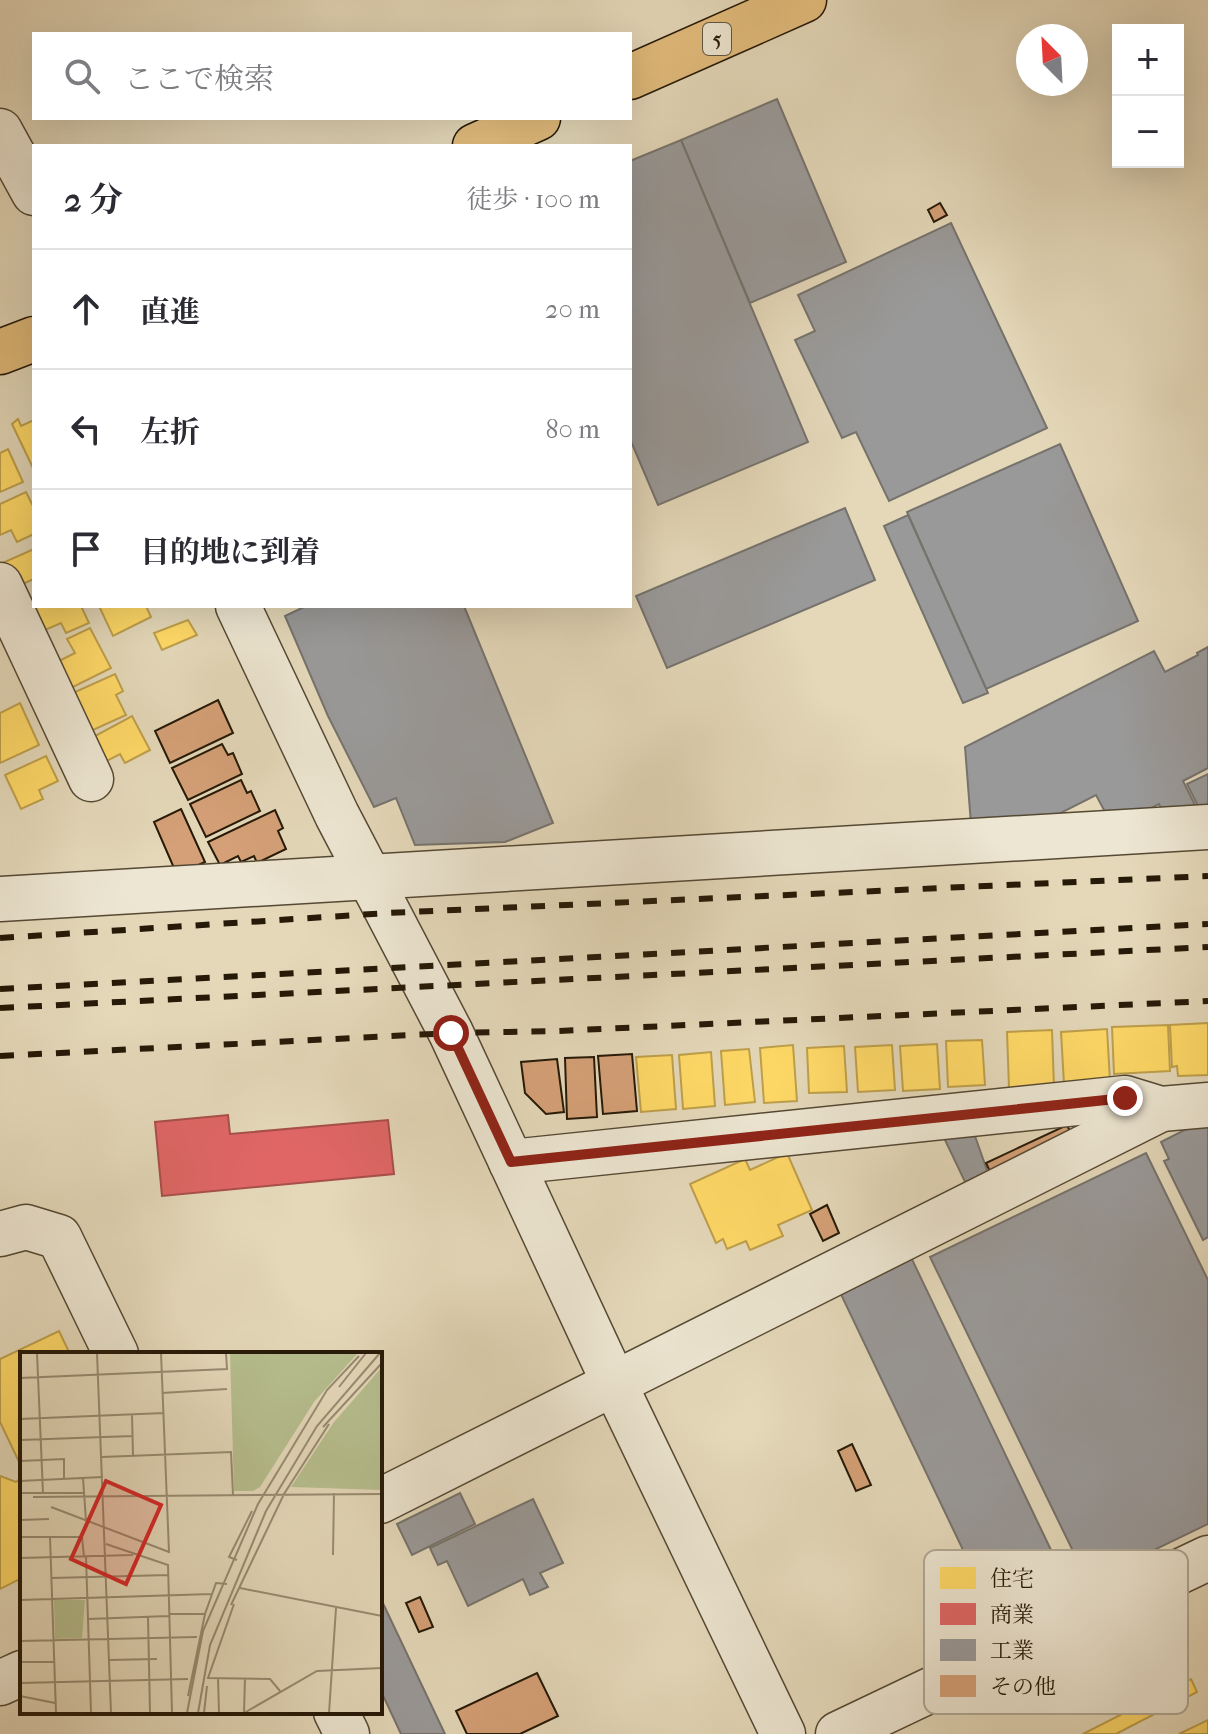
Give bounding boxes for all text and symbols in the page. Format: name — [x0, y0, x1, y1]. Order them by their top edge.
road number: 5 — [703, 23, 731, 55]
north arrow — [1016, 24, 1088, 96]
map controls — [1112, 24, 1184, 168]
button: + — [1112, 24, 1184, 96]
search box — [32, 32, 632, 120]
icon: search — [60, 54, 104, 98]
text: ここで検索 — [124, 62, 274, 97]
button: − — [1112, 96, 1184, 168]
text: 2 分 — [64, 180, 123, 220]
text: 徒歩 · 100 m — [467, 184, 600, 215]
icon: ahead — [64, 287, 108, 331]
text: 20 m — [545, 294, 600, 325]
text: 直進 — [140, 295, 200, 330]
icon: left — [64, 407, 108, 451]
text: 80 m — [545, 414, 600, 445]
text: 左折 — [140, 415, 200, 450]
icon: arrive — [64, 527, 108, 571]
text: 目的地に到着 — [140, 535, 320, 570]
route start — [433, 1015, 469, 1051]
route end — [1107, 1080, 1143, 1116]
inset map — [20, 1352, 382, 1714]
legend — [924, 1550, 1188, 1714]
text: 住宅 — [990, 1566, 1034, 1592]
text: 商業 — [990, 1602, 1034, 1628]
text: 工業 — [990, 1638, 1034, 1664]
text: その他 — [990, 1674, 1056, 1700]

